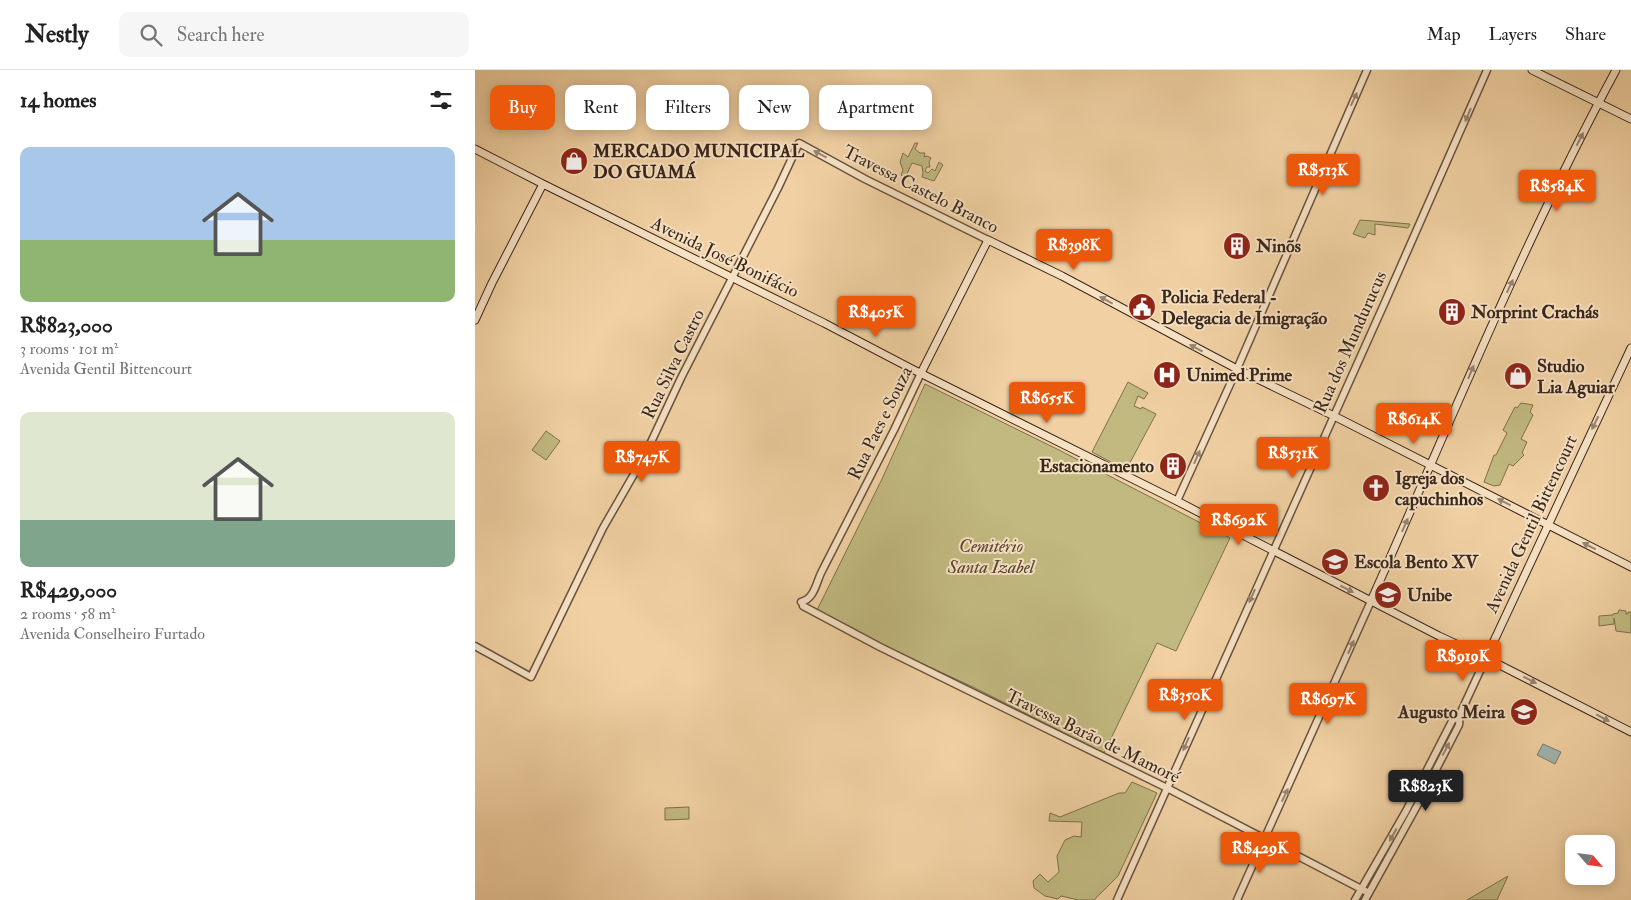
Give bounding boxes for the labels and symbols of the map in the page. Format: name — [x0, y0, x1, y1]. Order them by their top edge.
one-way arrow — [1350, 92, 1358, 106]
one-way arrow — [1463, 108, 1471, 122]
one-way arrow — [1576, 132, 1584, 147]
place label: MERCADO MUNICIPAL DO GUAMÁ — [592, 140, 805, 184]
street label: Travessa Castelo Branco — [839, 140, 1003, 239]
shop icon: MERCADO MUNICIPAL DO GUAMÁ — [559, 146, 589, 176]
one-way arrow — [813, 150, 827, 158]
pin: R$513K — [1282, 154, 1364, 196]
pin: R$584K — [1516, 170, 1598, 212]
street label: Avenida José Bonifácio — [646, 211, 803, 303]
pin: R$398K — [1033, 228, 1115, 271]
building icon: Ninõs — [1222, 231, 1252, 261]
place label: Ninõs — [1255, 235, 1301, 258]
street label: Rua dos Mundurucus — [1309, 267, 1392, 417]
one-way arrow — [1506, 279, 1514, 293]
place label: Policia Federal - Delegacia de Imigração — [1161, 286, 1328, 330]
public building icon: Policia Federal - Delegacia de Imigração — [1127, 292, 1157, 322]
pin: R$405K — [835, 296, 917, 338]
one-way arrow — [1099, 296, 1114, 304]
building icon: Norprint Crachás — [1437, 297, 1467, 327]
place label: Norprint Crachás — [1470, 301, 1599, 324]
street label: Rua Silva Castro — [637, 305, 710, 423]
one-way arrow — [1188, 344, 1203, 352]
place label: Studio Lia Aguiar — [1537, 355, 1615, 399]
hospital icon: Unimed Prime — [1152, 360, 1182, 390]
shop icon: Studio Lia Aguiar — [1503, 361, 1533, 391]
street label: Rua Paes e Souza — [843, 362, 918, 484]
place label: Unimed Prime — [1186, 364, 1293, 387]
one-way arrow — [1467, 364, 1475, 379]
pin: R$655K — [1006, 382, 1088, 424]
pin: R$614K — [1373, 402, 1455, 445]
one-way arrow — [1591, 416, 1599, 430]
street label: Avenida Gentil Bittencourt — [1480, 432, 1583, 618]
pin: R$531K — [1252, 436, 1334, 479]
pin: R$747K — [601, 440, 683, 483]
one-way arrow — [1193, 450, 1201, 464]
building icon: Estacionamento — [1158, 451, 1188, 481]
place label: Estacionamento — [1039, 455, 1154, 478]
place label: Igreja dos capuchinhos — [1395, 467, 1483, 511]
church icon: Igreja dos capuchinhos — [1361, 473, 1391, 503]
one-way arrow — [1497, 498, 1511, 506]
pin: R$692K — [1198, 504, 1280, 546]
one-way arrow — [1402, 518, 1410, 532]
park label: Cemitério Santa Izabel — [947, 535, 1036, 579]
one-way arrow — [1582, 542, 1596, 550]
school or university icon: Escola Bento XV — [1320, 547, 1350, 577]
place label: Escola Bento XV — [1354, 551, 1479, 574]
school or university icon: Unibe — [1373, 580, 1403, 610]
place label: Unibe — [1407, 584, 1452, 607]
one-way arrow — [1340, 585, 1354, 593]
one-way arrow — [1248, 589, 1256, 603]
one-way arrow — [1347, 640, 1355, 654]
pin: R$919K — [1422, 640, 1504, 682]
one-way arrow — [1522, 676, 1537, 684]
pin: R$350K — [1144, 678, 1226, 721]
pin: R$697K — [1287, 682, 1369, 725]
street label: Travessa Barão de Mamoré — [1002, 684, 1184, 789]
school or university icon: Augusto Meira — [1509, 697, 1539, 727]
place label: Augusto Meira — [1397, 701, 1506, 724]
one-way arrow — [1596, 714, 1610, 722]
one-way arrow — [1182, 737, 1190, 751]
one-way arrow — [1442, 742, 1450, 757]
pin: R$823K — [1385, 770, 1467, 812]
one-way arrow — [1281, 788, 1289, 802]
one-way arrow — [1388, 828, 1397, 841]
pin: R$429K — [1219, 832, 1301, 874]
north arrow — [1565, 835, 1615, 885]

